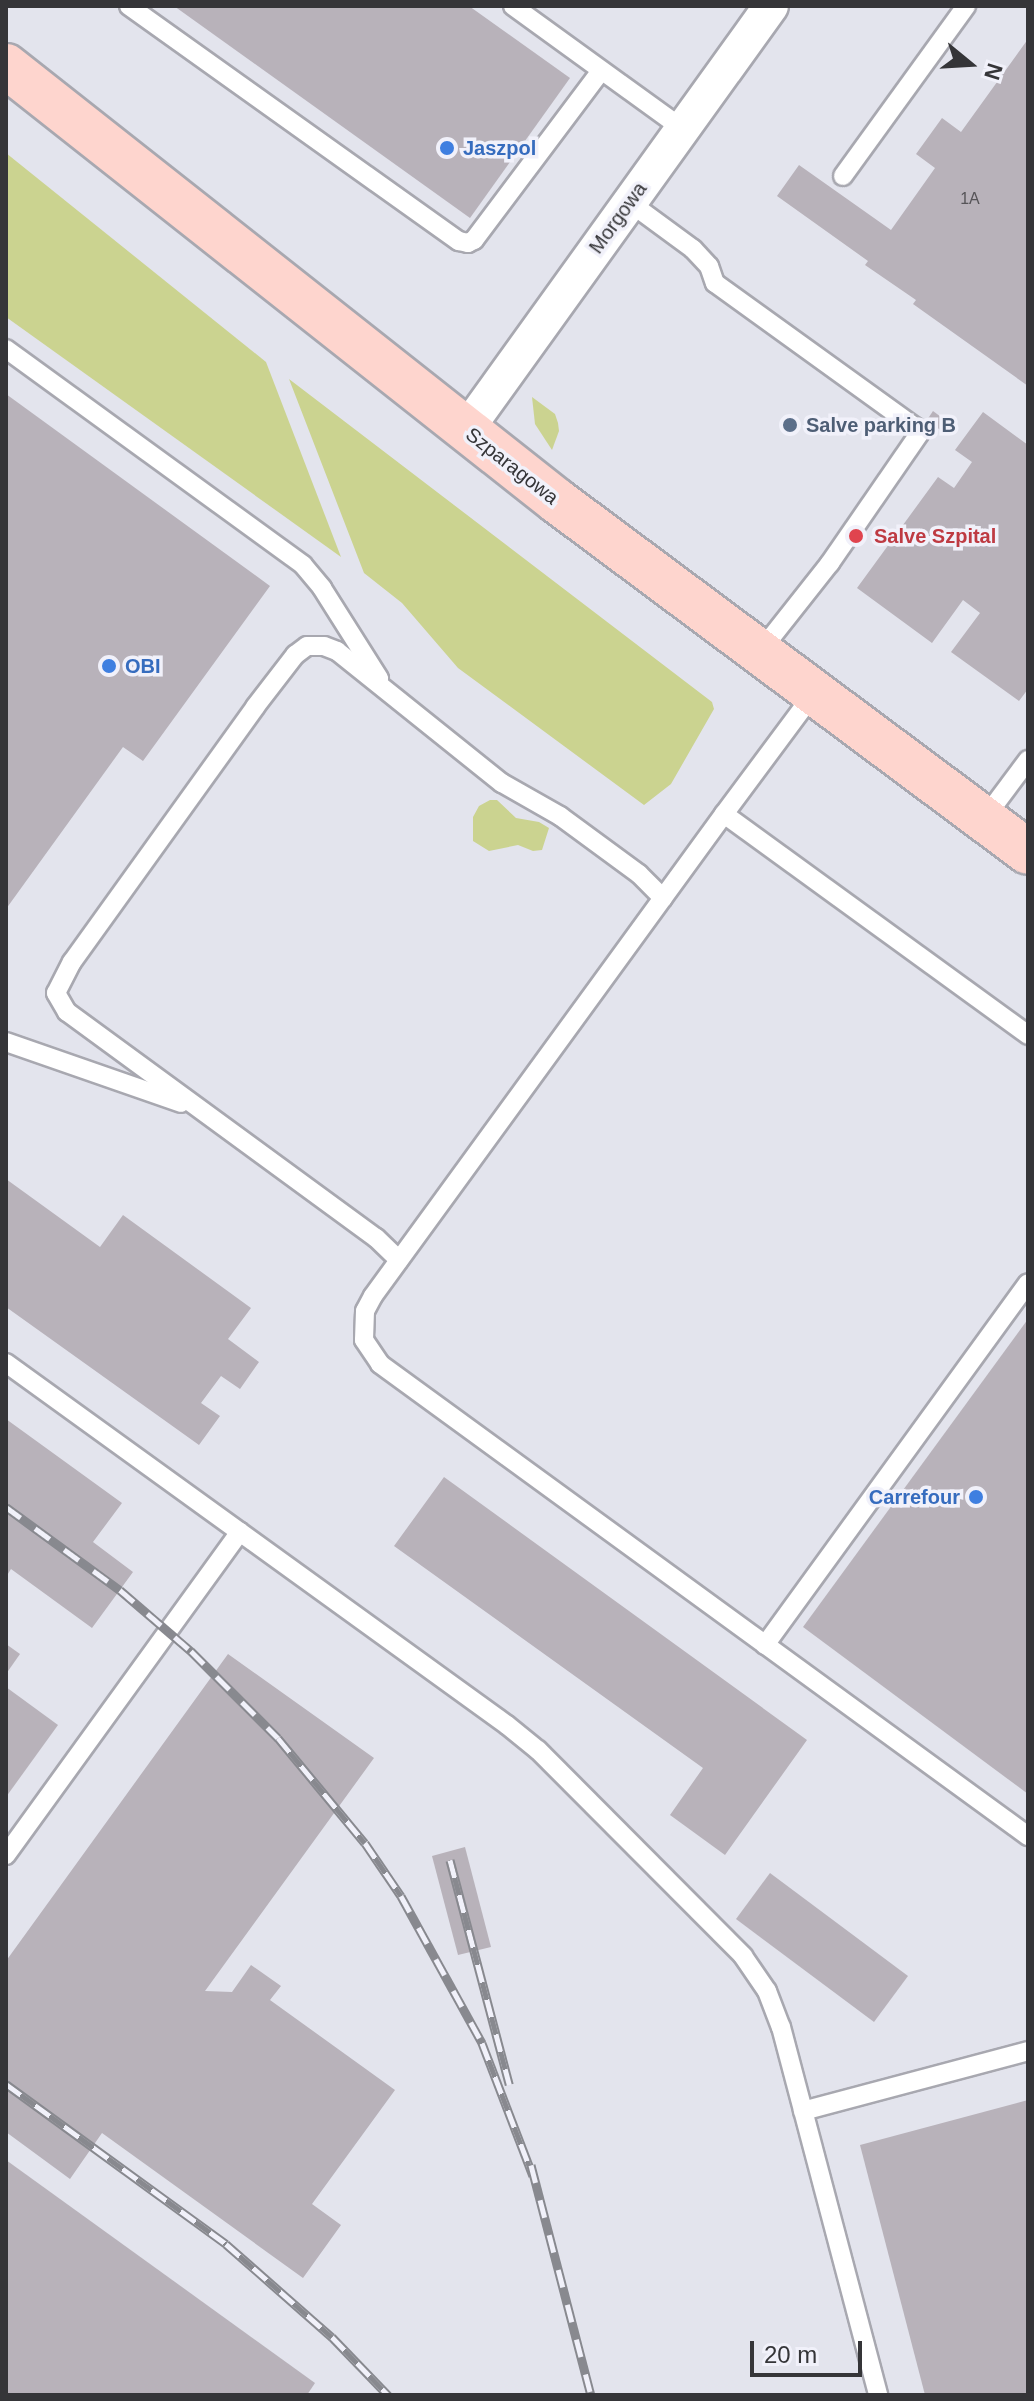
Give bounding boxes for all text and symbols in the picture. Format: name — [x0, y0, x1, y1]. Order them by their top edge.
north arrow — [930, 24, 1010, 104]
text: N — [979, 60, 1008, 83]
place label: Jaszpol — [463, 136, 536, 160]
marker: Jaszpol — [438, 139, 456, 157]
street label: Morgowa — [584, 178, 652, 258]
house number: 1A — [960, 189, 980, 209]
place label: Salve parking B — [806, 413, 956, 437]
marker: Salve parking B — [781, 416, 799, 434]
street label: Szparagowa — [461, 422, 563, 510]
place label: Salve Szpital — [874, 524, 996, 548]
marker: Salve Szpital — [845, 525, 867, 547]
place label: OBI — [125, 654, 161, 678]
marker: OBI — [100, 657, 118, 675]
place label: Carrefour — [869, 1485, 960, 1509]
marker: Carrefour — [967, 1488, 985, 1506]
scale bar — [754, 2325, 866, 2375]
text: 20 m — [764, 2341, 817, 2368]

